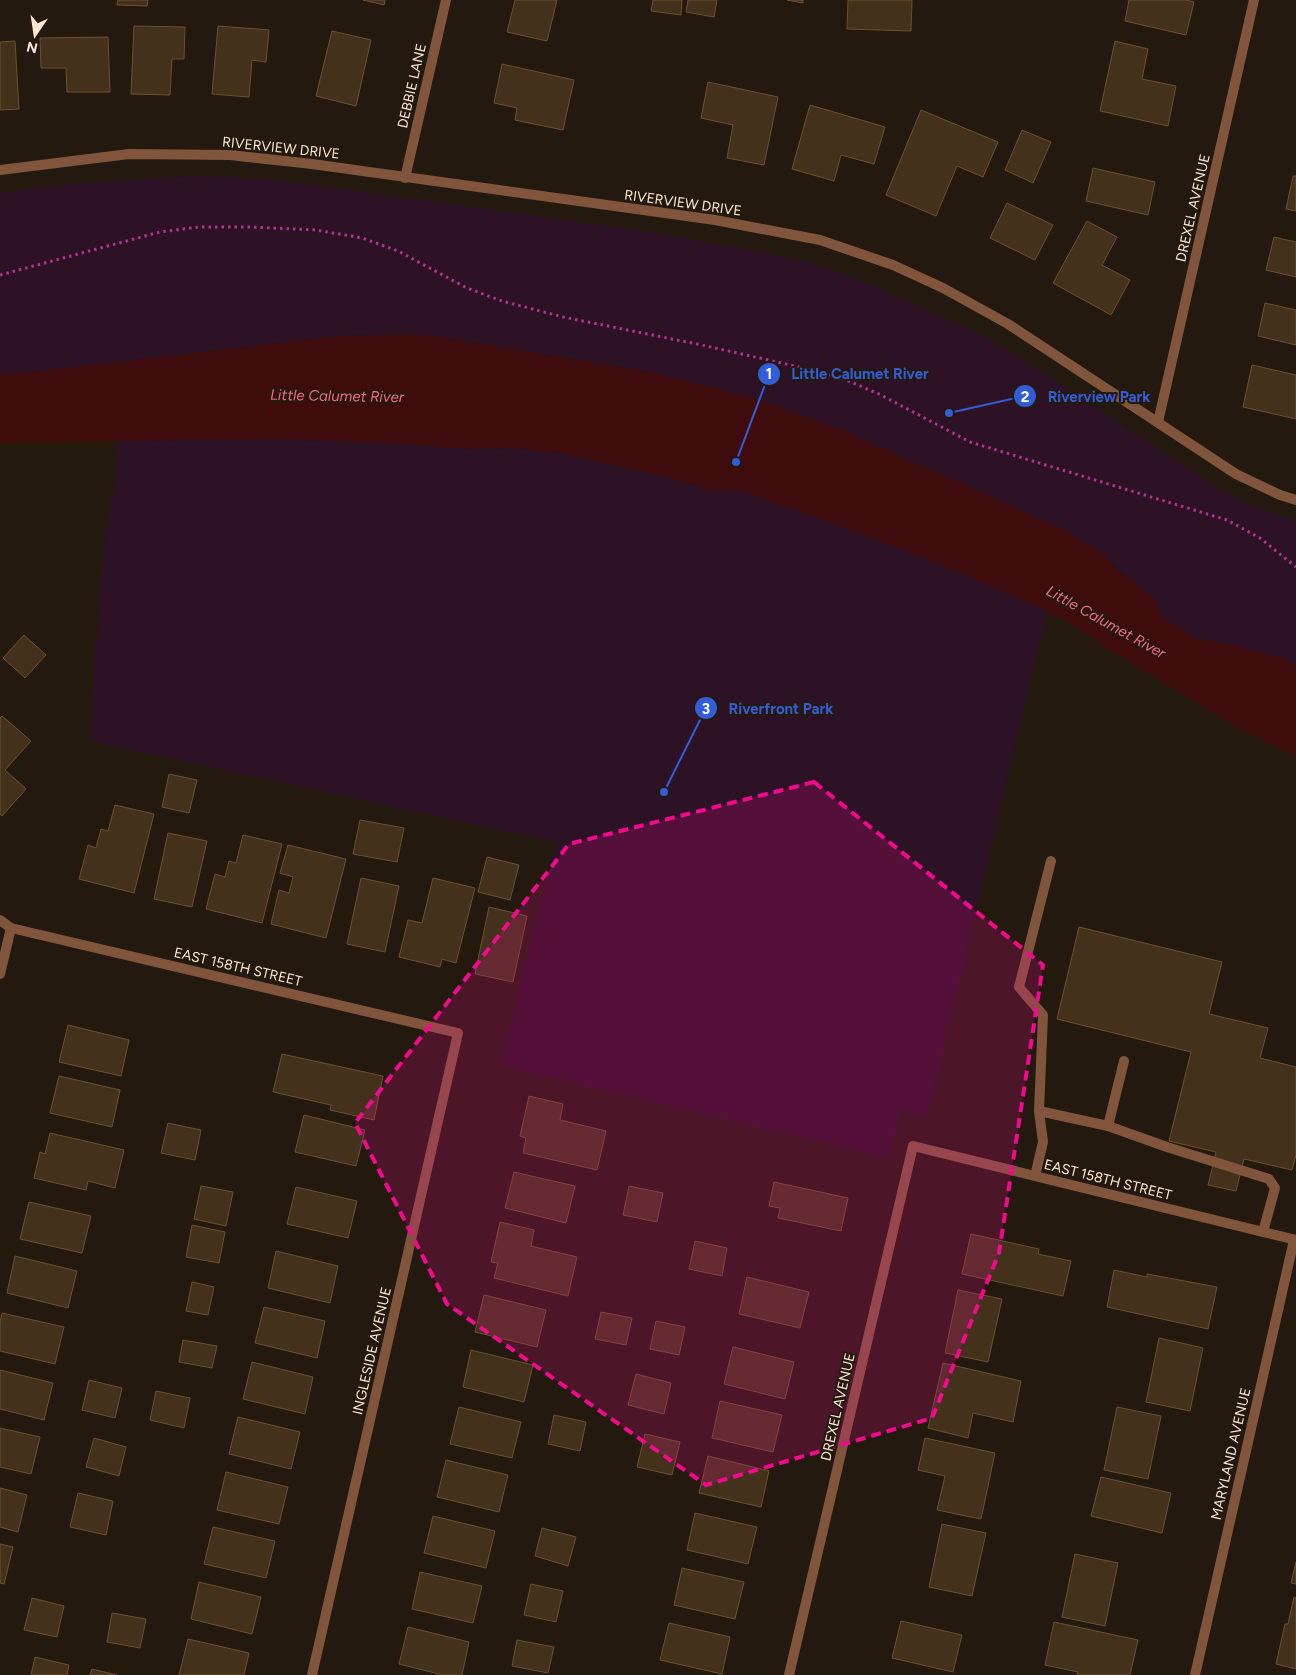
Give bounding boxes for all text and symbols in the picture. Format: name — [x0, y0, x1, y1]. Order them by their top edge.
north arrow — [10, 10, 60, 60]
text: N — [25, 38, 39, 57]
street label: DEBBIE LANE — [394, 42, 430, 130]
street label: RIVERVIEW DRIVE — [221, 133, 341, 163]
street label: DREXEL AVENUE — [1172, 152, 1214, 264]
street label: RIVERVIEW DRIVE — [623, 186, 743, 220]
callout: Little Calumet River — [757, 359, 939, 389]
text: 1 — [766, 365, 772, 383]
text: Little Calumet River — [791, 365, 929, 383]
callout: Riverview Park — [1013, 381, 1161, 411]
water label: Little Calumet River — [270, 386, 405, 406]
text: 2 — [1021, 388, 1030, 406]
text: Riverview Park — [1048, 388, 1150, 406]
water label: Little Calumet River — [1043, 582, 1170, 663]
callout: Riverfront Park — [693, 693, 843, 723]
text: 3 — [702, 700, 710, 718]
text: Riverfront Park — [729, 700, 833, 718]
street label: EAST 158TH STREET — [172, 944, 304, 990]
street label: EAST 158TH STREET — [1042, 1156, 1174, 1204]
street label: INGLESIDE AVENUE — [349, 1286, 395, 1416]
street label: DREXEL AVENUE — [817, 1351, 859, 1463]
street label: MARYLAND AVENUE — [1208, 1386, 1254, 1522]

